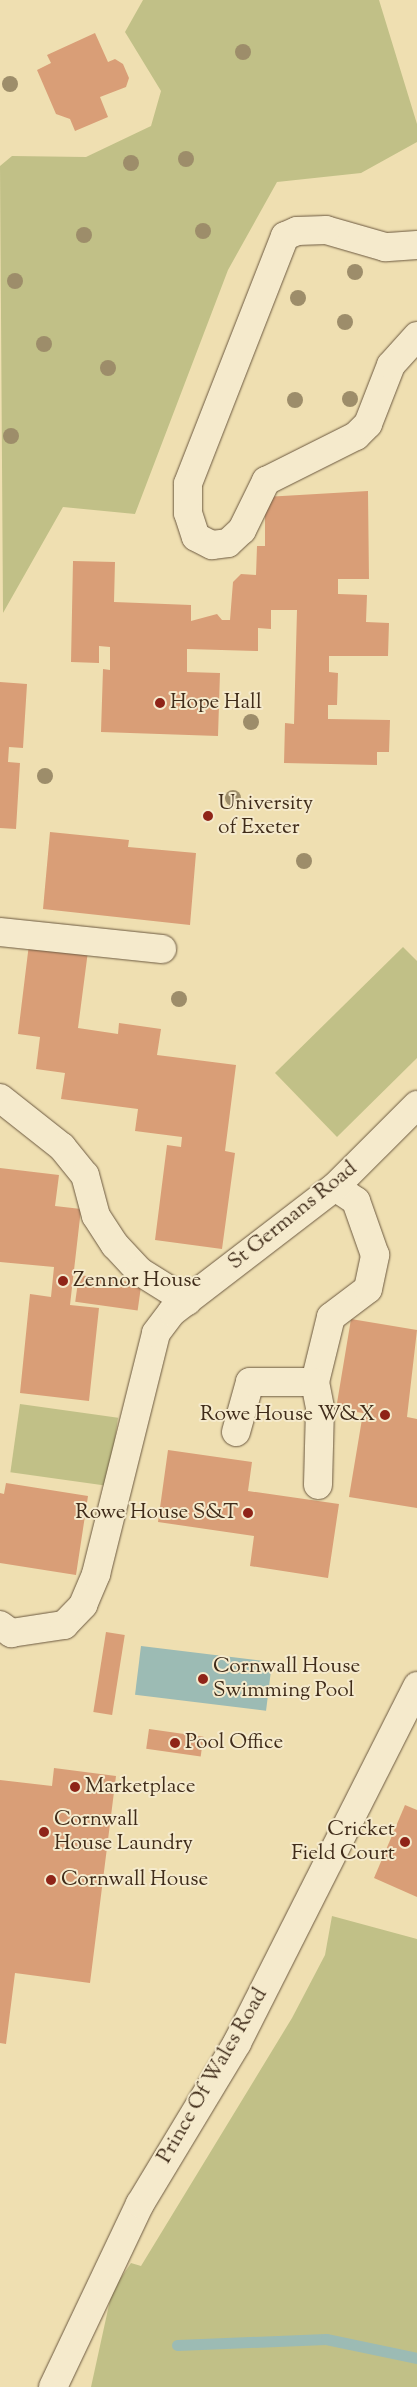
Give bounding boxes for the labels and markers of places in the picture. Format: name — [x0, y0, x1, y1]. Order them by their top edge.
place label: Hope Hall — [170, 690, 262, 716]
marker: Hope Hall — [154, 697, 166, 709]
place label: University of Exeter — [218, 791, 313, 841]
marker: University of Exeter — [202, 810, 214, 822]
place label: Zennor House — [73, 1268, 201, 1294]
marker: Zennor House — [57, 1275, 69, 1287]
place label: Rowe House W&X — [200, 1402, 375, 1428]
marker: Rowe House W&X — [379, 1409, 391, 1421]
place label: Rowe House S&T — [75, 1500, 238, 1526]
marker: Rowe House S&T — [242, 1507, 254, 1519]
place label: Cornwall House Swimming Pool — [213, 1654, 360, 1704]
marker: Cornwall House Swimming Pool — [197, 1673, 209, 1685]
place label: Pool Office — [185, 1730, 283, 1756]
marker: Pool Office — [169, 1737, 181, 1749]
place label: Marketplace — [85, 1774, 195, 1800]
marker: Marketplace — [69, 1781, 81, 1793]
place label: Cornwall House Laundry — [54, 1807, 193, 1857]
place label: Cricket Field Court — [291, 1817, 395, 1867]
marker: Cornwall House Laundry — [38, 1826, 50, 1838]
marker: Cricket Field Court — [399, 1836, 411, 1848]
place label: Cornwall House — [61, 1867, 208, 1893]
marker: Cornwall House — [45, 1874, 57, 1886]

